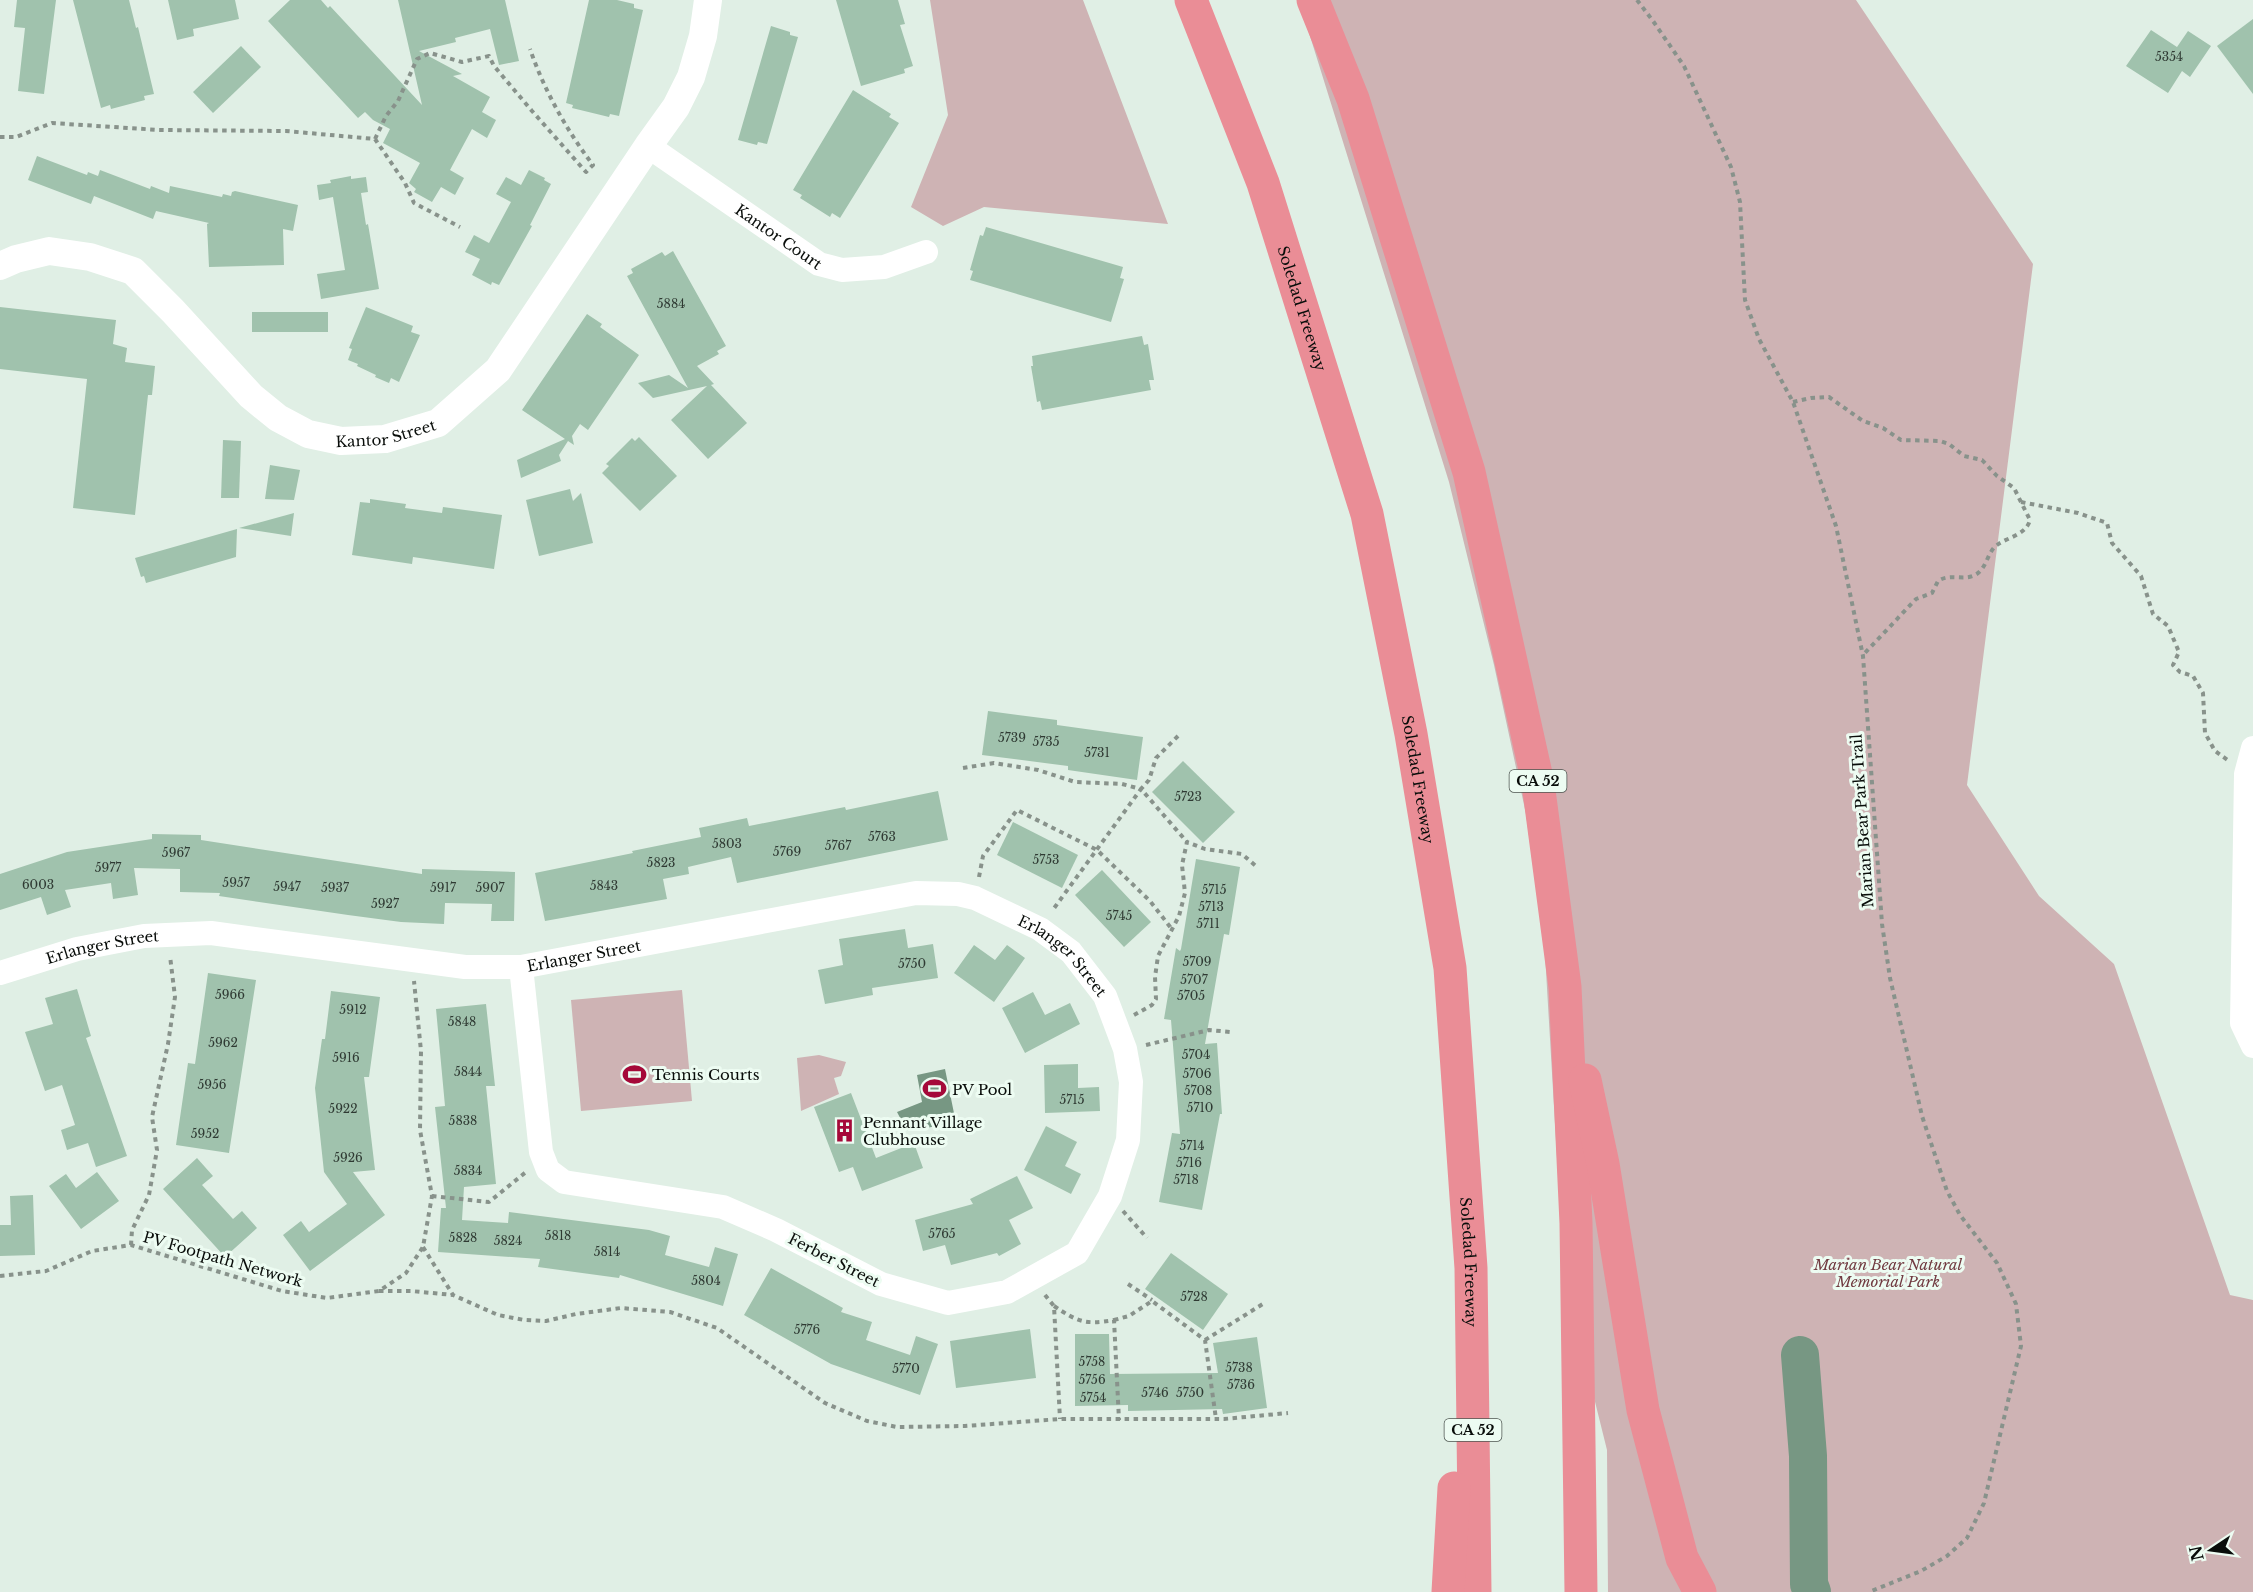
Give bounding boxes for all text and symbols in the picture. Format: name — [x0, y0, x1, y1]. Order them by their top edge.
house number: 5354 — [2155, 49, 2183, 64]
street label: Kantor Court — [732, 200, 826, 273]
street label: Soledad Freeway — [1274, 243, 1331, 374]
house number: 5884 — [657, 296, 685, 311]
street label: Kantor Street — [335, 415, 438, 451]
street label: Soledad Freeway — [1398, 714, 1439, 846]
house number: 5739 — [998, 730, 1026, 745]
street label: Marian Bear Park Trail — [1846, 733, 1878, 909]
house number: 5735 — [1032, 734, 1060, 749]
house number: 5731 — [1084, 745, 1110, 760]
road number: CA 52 — [1510, 770, 1566, 792]
house number: 5723 — [1174, 789, 1202, 804]
house number: 5763 — [868, 829, 896, 844]
house number: 5803 — [712, 836, 742, 851]
house number: 5767 — [825, 838, 852, 853]
house number: 5769 — [773, 844, 801, 859]
house number: 5967 — [162, 845, 191, 860]
house number: 5753 — [1033, 852, 1059, 867]
house number: 5823 — [647, 855, 675, 870]
house number: 5977 — [95, 860, 122, 875]
house number: 5957 — [222, 875, 251, 890]
house number: 6003 — [22, 877, 54, 892]
house number: 5843 — [590, 878, 618, 893]
house number: 5947 — [273, 879, 302, 894]
house number: 5937 — [321, 880, 350, 895]
house number: 5917 — [430, 880, 457, 895]
house number: 5907 — [475, 880, 506, 895]
house number: 5715 — [1201, 882, 1227, 897]
house number: 5927 — [371, 896, 400, 911]
house number: 5713 — [1198, 899, 1224, 914]
house number: 5745 — [1106, 908, 1132, 923]
street label: Erlanger Street — [1015, 910, 1111, 1000]
house number: 5711 — [1196, 916, 1220, 931]
street label: Erlanger Street — [43, 926, 160, 968]
street label: Erlanger Street — [525, 935, 642, 975]
house number: 5709 — [1182, 954, 1212, 969]
house number: 5750 — [898, 956, 926, 971]
house number: 5707 — [1180, 972, 1209, 987]
house number: 5966 — [215, 987, 245, 1002]
house number: 5705 — [1177, 988, 1205, 1003]
house number: 5912 — [339, 1002, 367, 1017]
house number: 5848 — [448, 1014, 476, 1029]
house number: 5962 — [208, 1035, 238, 1050]
house number: 5704 — [1182, 1047, 1210, 1062]
house number: 5916 — [332, 1050, 360, 1065]
sports icon: Tennis Courts — [621, 1061, 647, 1087]
house number: 5844 — [454, 1064, 482, 1079]
place label: Tennis Courts — [652, 1065, 760, 1084]
house number: 5706 — [1182, 1066, 1212, 1081]
sports icon: PV Pool — [921, 1076, 947, 1102]
house number: 5956 — [197, 1077, 227, 1092]
place label: PV Pool — [952, 1080, 1012, 1099]
house number: 5708 — [1184, 1083, 1212, 1098]
house number: 5715 — [1059, 1092, 1085, 1107]
house number: 5710 — [1187, 1100, 1213, 1115]
house number: 5922 — [328, 1101, 358, 1116]
house number: 5838 — [449, 1113, 477, 1128]
place label: Pennant Village Clubhouse — [863, 1113, 982, 1149]
building icon: Pennant Village Clubhouse — [832, 1118, 858, 1144]
house number: 5952 — [191, 1126, 219, 1141]
house number: 5714 — [1179, 1138, 1205, 1153]
house number: 5926 — [333, 1150, 363, 1165]
house number: 5716 — [1176, 1155, 1202, 1170]
house number: 5834 — [454, 1163, 482, 1178]
house number: 5718 — [1173, 1172, 1199, 1187]
street label: Soledad Freeway — [1457, 1197, 1481, 1328]
house number: 5765 — [928, 1226, 956, 1241]
street label: PV Footpath Network — [141, 1227, 306, 1291]
house number: 5818 — [545, 1228, 571, 1243]
street label: Ferber Street — [785, 1229, 883, 1291]
house number: 5828 — [449, 1230, 477, 1245]
house number: 5824 — [494, 1233, 522, 1248]
house number: 5814 — [594, 1244, 620, 1259]
park label: Marian Bear Natural Memorial Park — [1813, 1255, 1963, 1291]
house number: 5804 — [691, 1273, 721, 1288]
house number: 5728 — [1180, 1289, 1208, 1304]
house number: 5776 — [794, 1322, 821, 1337]
house number: 5758 — [1079, 1354, 1105, 1369]
house number: 5738 — [1225, 1360, 1253, 1375]
house number: 5770 — [892, 1361, 920, 1376]
house number: 5756 — [1078, 1372, 1106, 1387]
house number: 5736 — [1227, 1377, 1255, 1392]
house number: 5746 — [1141, 1385, 1169, 1400]
house number: 5750 — [1176, 1385, 1204, 1400]
house number: 5754 — [1080, 1390, 1106, 1405]
road number: CA 52 — [1444, 1419, 1502, 1441]
north arrow — [2181, 1520, 2241, 1580]
text: N — [2185, 1544, 2208, 1563]

